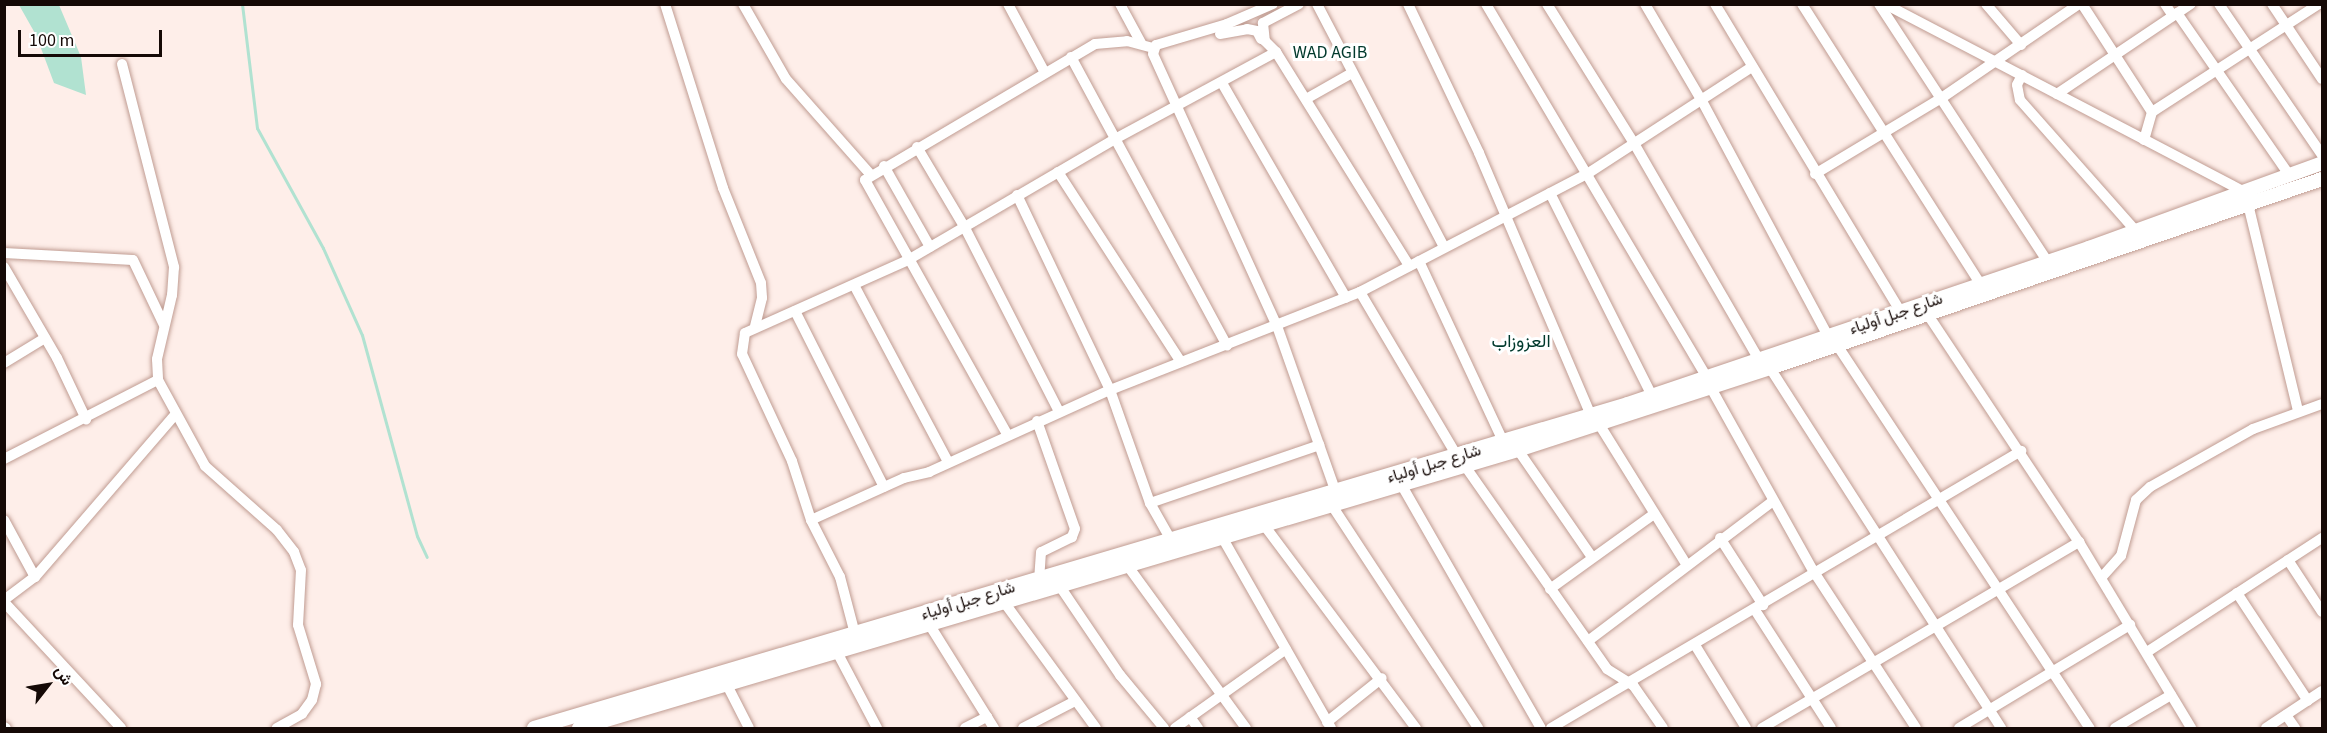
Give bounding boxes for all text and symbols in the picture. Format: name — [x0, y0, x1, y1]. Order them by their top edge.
scale bar — [21, 18, 165, 56]
text: 100 m — [29, 28, 74, 53]
district label: WAD AGIB — [1287, 42, 1373, 64]
street label: شارع جبل أولياء — [1847, 289, 1945, 339]
district label: العزوزاب — [1491, 331, 1551, 353]
street label: شارع جبل أولياء — [1385, 441, 1483, 487]
street label: شارع جبل أولياء — [919, 578, 1017, 624]
north arrow — [18, 655, 78, 715]
text: ش — [49, 662, 78, 690]

